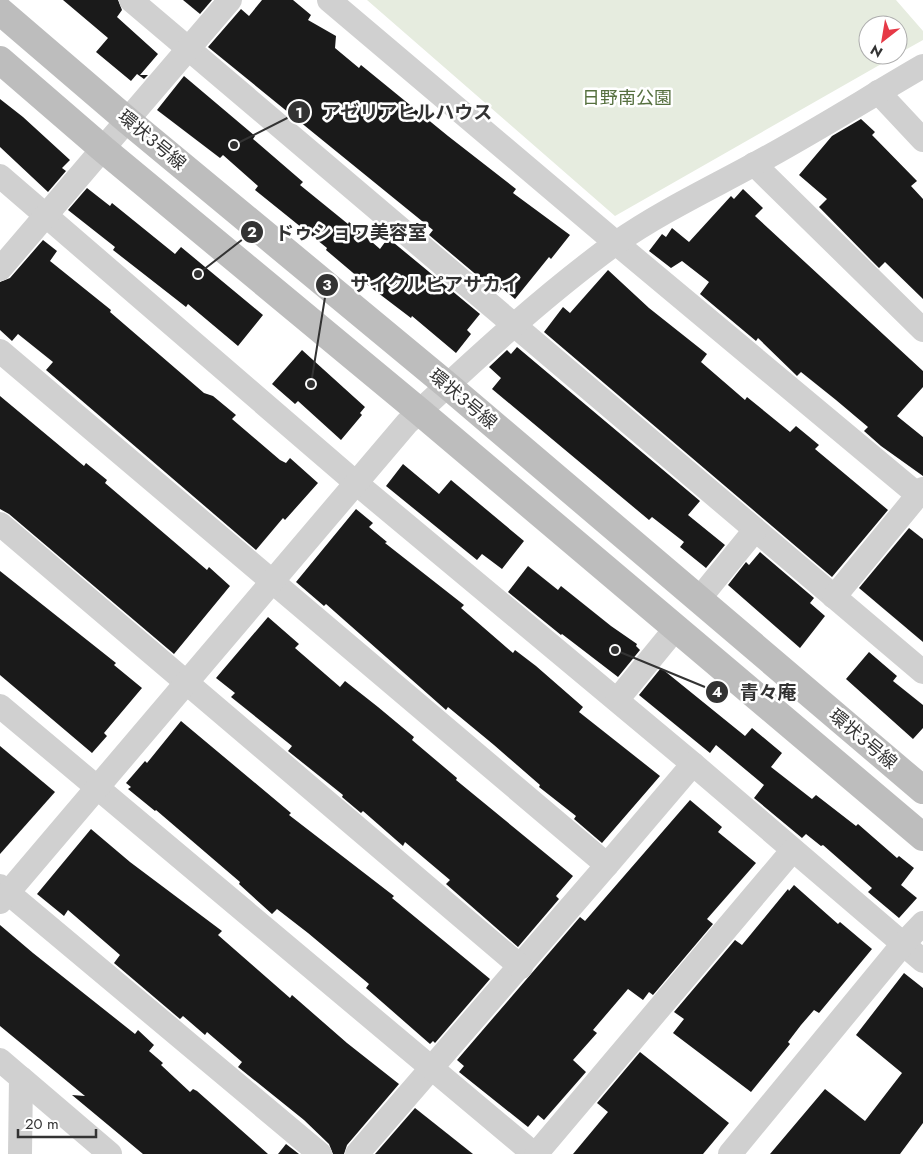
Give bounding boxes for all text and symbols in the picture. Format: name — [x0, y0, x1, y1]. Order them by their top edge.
north arrow — [858, 15, 908, 65]
text: N — [866, 40, 886, 63]
park label: 日野南公園 — [582, 85, 672, 111]
callout: アゼリアヒルハウス — [287, 95, 503, 129]
text: アゼリアヒルハウス — [322, 99, 492, 126]
text: 1 — [295, 102, 303, 124]
street label: 環状3号線 — [112, 104, 192, 176]
callout: ドゥショワ美容室 — [240, 215, 437, 249]
text: ドゥショワ美容室 — [275, 219, 427, 246]
text: 2 — [247, 221, 257, 243]
callout: サイクルピアサカイ — [315, 268, 531, 302]
text: サイクルピアサカイ — [350, 271, 520, 298]
text: 3 — [322, 274, 332, 296]
street label: 環状3号線 — [423, 363, 503, 435]
callout: 青々庵 — [704, 675, 806, 709]
text: 青々庵 — [739, 679, 797, 706]
text: 4 — [712, 681, 722, 703]
street label: 環状3号線 — [823, 703, 903, 775]
scale bar — [18, 1106, 95, 1138]
text: 20 m — [25, 1113, 59, 1135]

